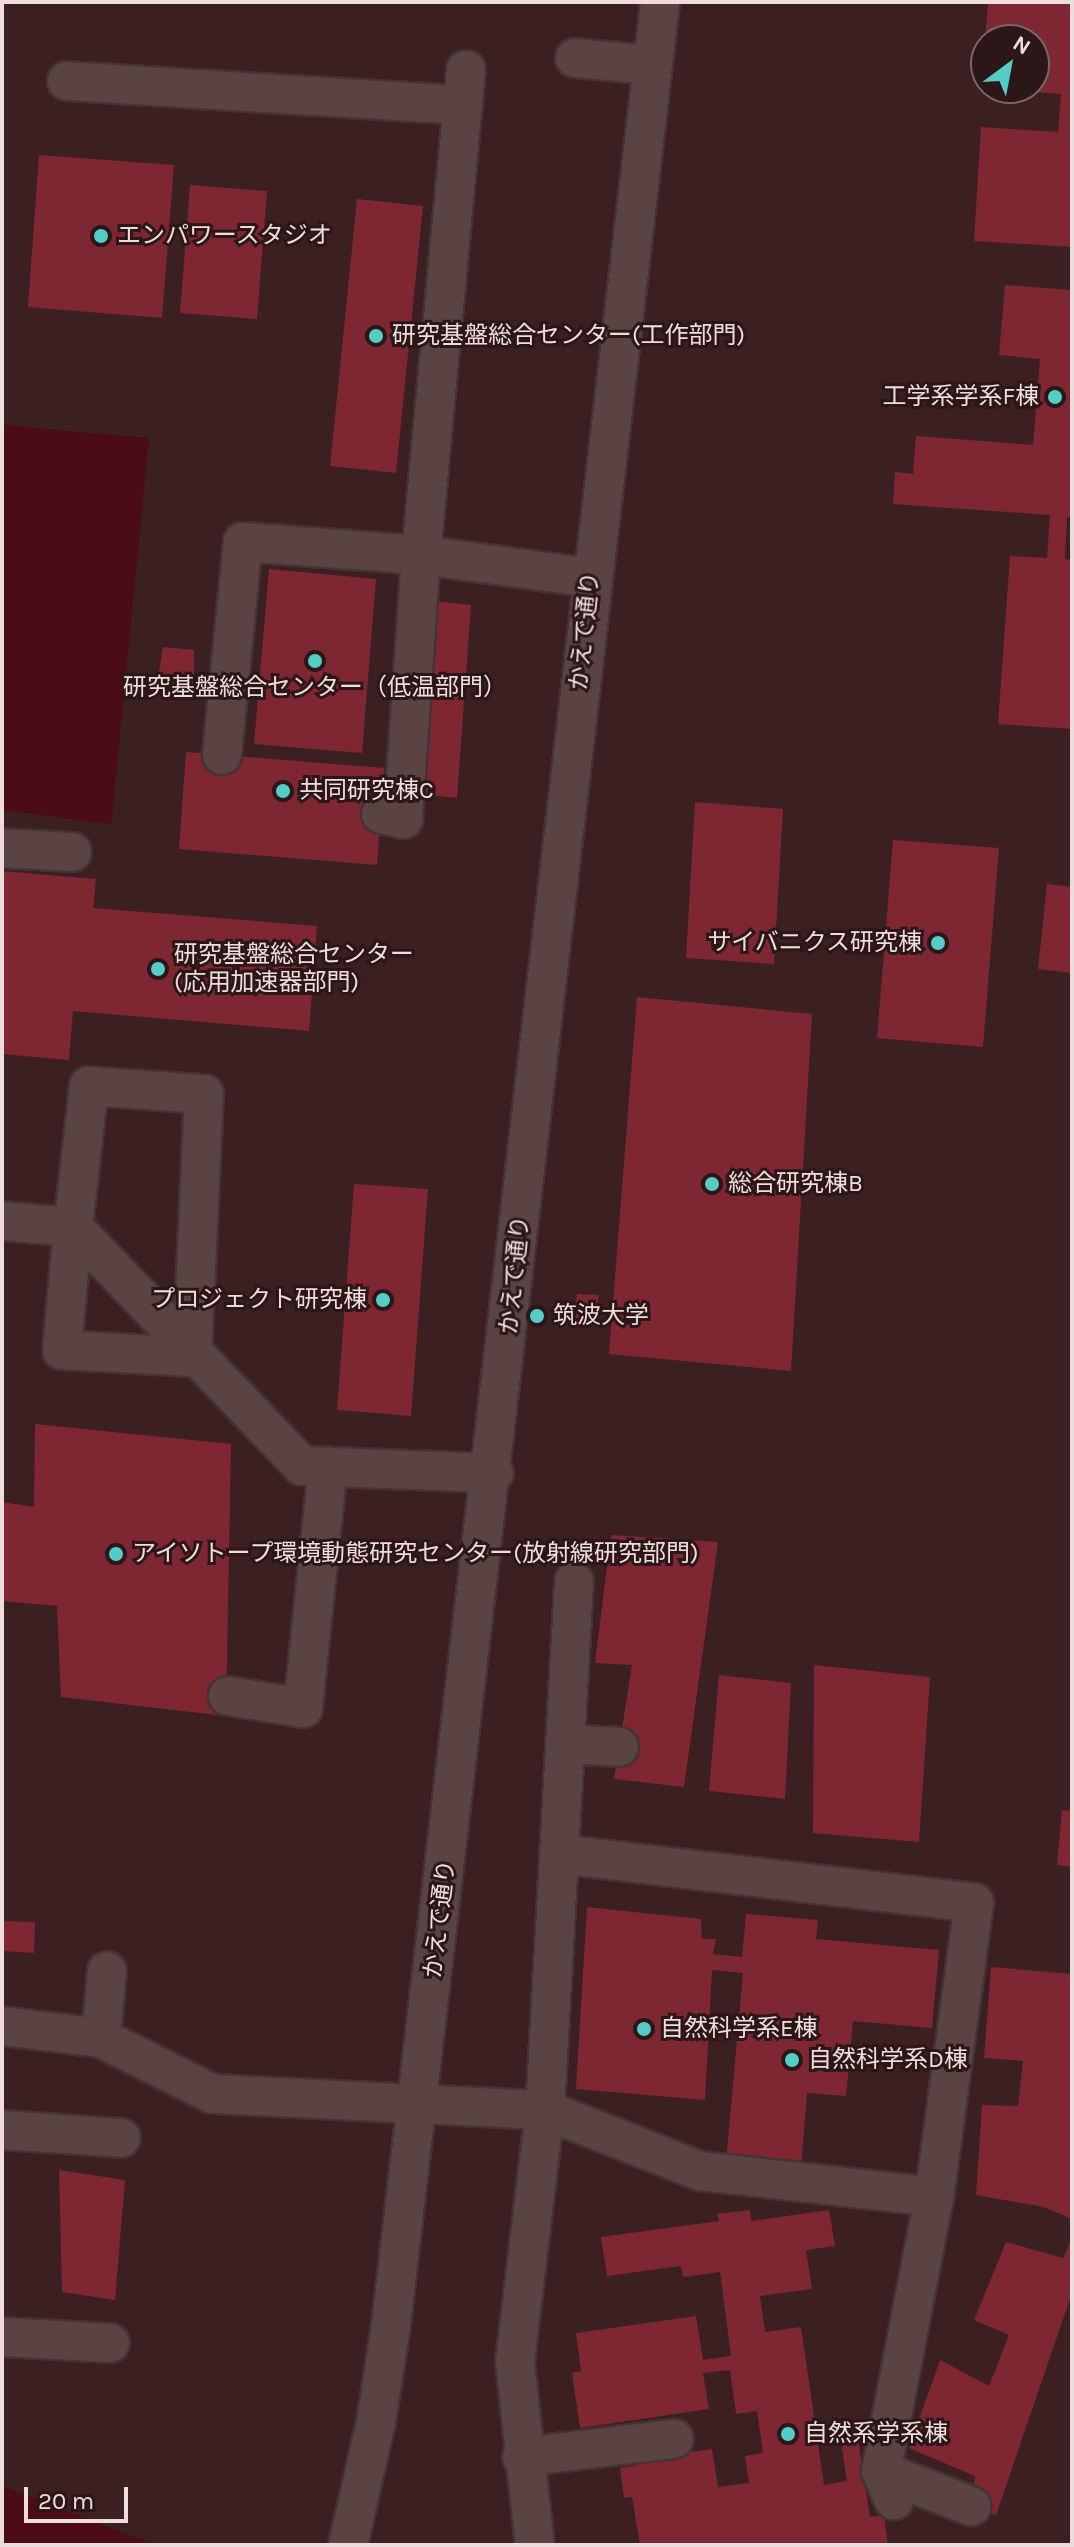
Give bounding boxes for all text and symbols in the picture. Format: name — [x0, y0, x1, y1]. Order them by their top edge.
north arrow — [970, 24, 1050, 104]
text: N — [1008, 30, 1035, 61]
place label: エンパワースタジオ — [117, 222, 333, 250]
marker: エンパワースタジオ — [92, 227, 110, 245]
place label: 研究基盤総合センター(工作部門) — [392, 322, 745, 350]
marker: 研究基盤総合センター(工作部門) — [367, 327, 385, 345]
place label: 工学系学系F棟 — [882, 383, 1039, 411]
marker: 工学系学系F棟 — [1046, 388, 1064, 406]
street label: かえで通り — [564, 570, 606, 692]
marker: 研究基盤総合センター（低温部門） — [306, 652, 324, 670]
place label: 研究基盤総合センター（低温部門） — [123, 674, 507, 702]
place label: 共同研究棟C — [299, 777, 434, 805]
marker: 共同研究棟C — [274, 782, 292, 800]
place label: サイバニクス研究棟 — [706, 929, 922, 957]
marker: サイバニクス研究棟 — [929, 934, 947, 952]
place label: 研究基盤総合センター (応用加速器部門) — [174, 941, 414, 997]
marker: 研究基盤総合センター (応用加速器部門) — [149, 960, 167, 978]
place label: 総合研究棟B — [728, 1170, 863, 1198]
marker: 総合研究棟B — [703, 1175, 721, 1193]
street label: かえで通り — [494, 1214, 536, 1336]
place label: プロジェクト研究棟 — [151, 1286, 367, 1314]
marker: プロジェクト研究棟 — [374, 1291, 392, 1309]
place label: 筑波大学 — [553, 1302, 649, 1330]
marker: 筑波大学 — [528, 1307, 546, 1325]
place label: アイソトープ環境動態研究センター(放射線研究部門) — [132, 1540, 701, 1568]
marker: アイソトープ環境動態研究センター(放射線研究部門) — [107, 1545, 125, 1563]
street label: かえで通り — [418, 1858, 462, 1980]
place label: 自然科学系E棟 — [660, 2015, 817, 2043]
marker: 自然科学系E棟 — [635, 2020, 653, 2038]
place label: 自然科学系D棟 — [808, 2046, 968, 2074]
marker: 自然科学系D棟 — [783, 2051, 801, 2069]
place label: 自然系学系棟 — [804, 2420, 948, 2448]
marker: 自然系学系棟 — [779, 2425, 797, 2443]
scale bar — [28, 2471, 132, 2521]
text: 20 m — [38, 2487, 94, 2515]

